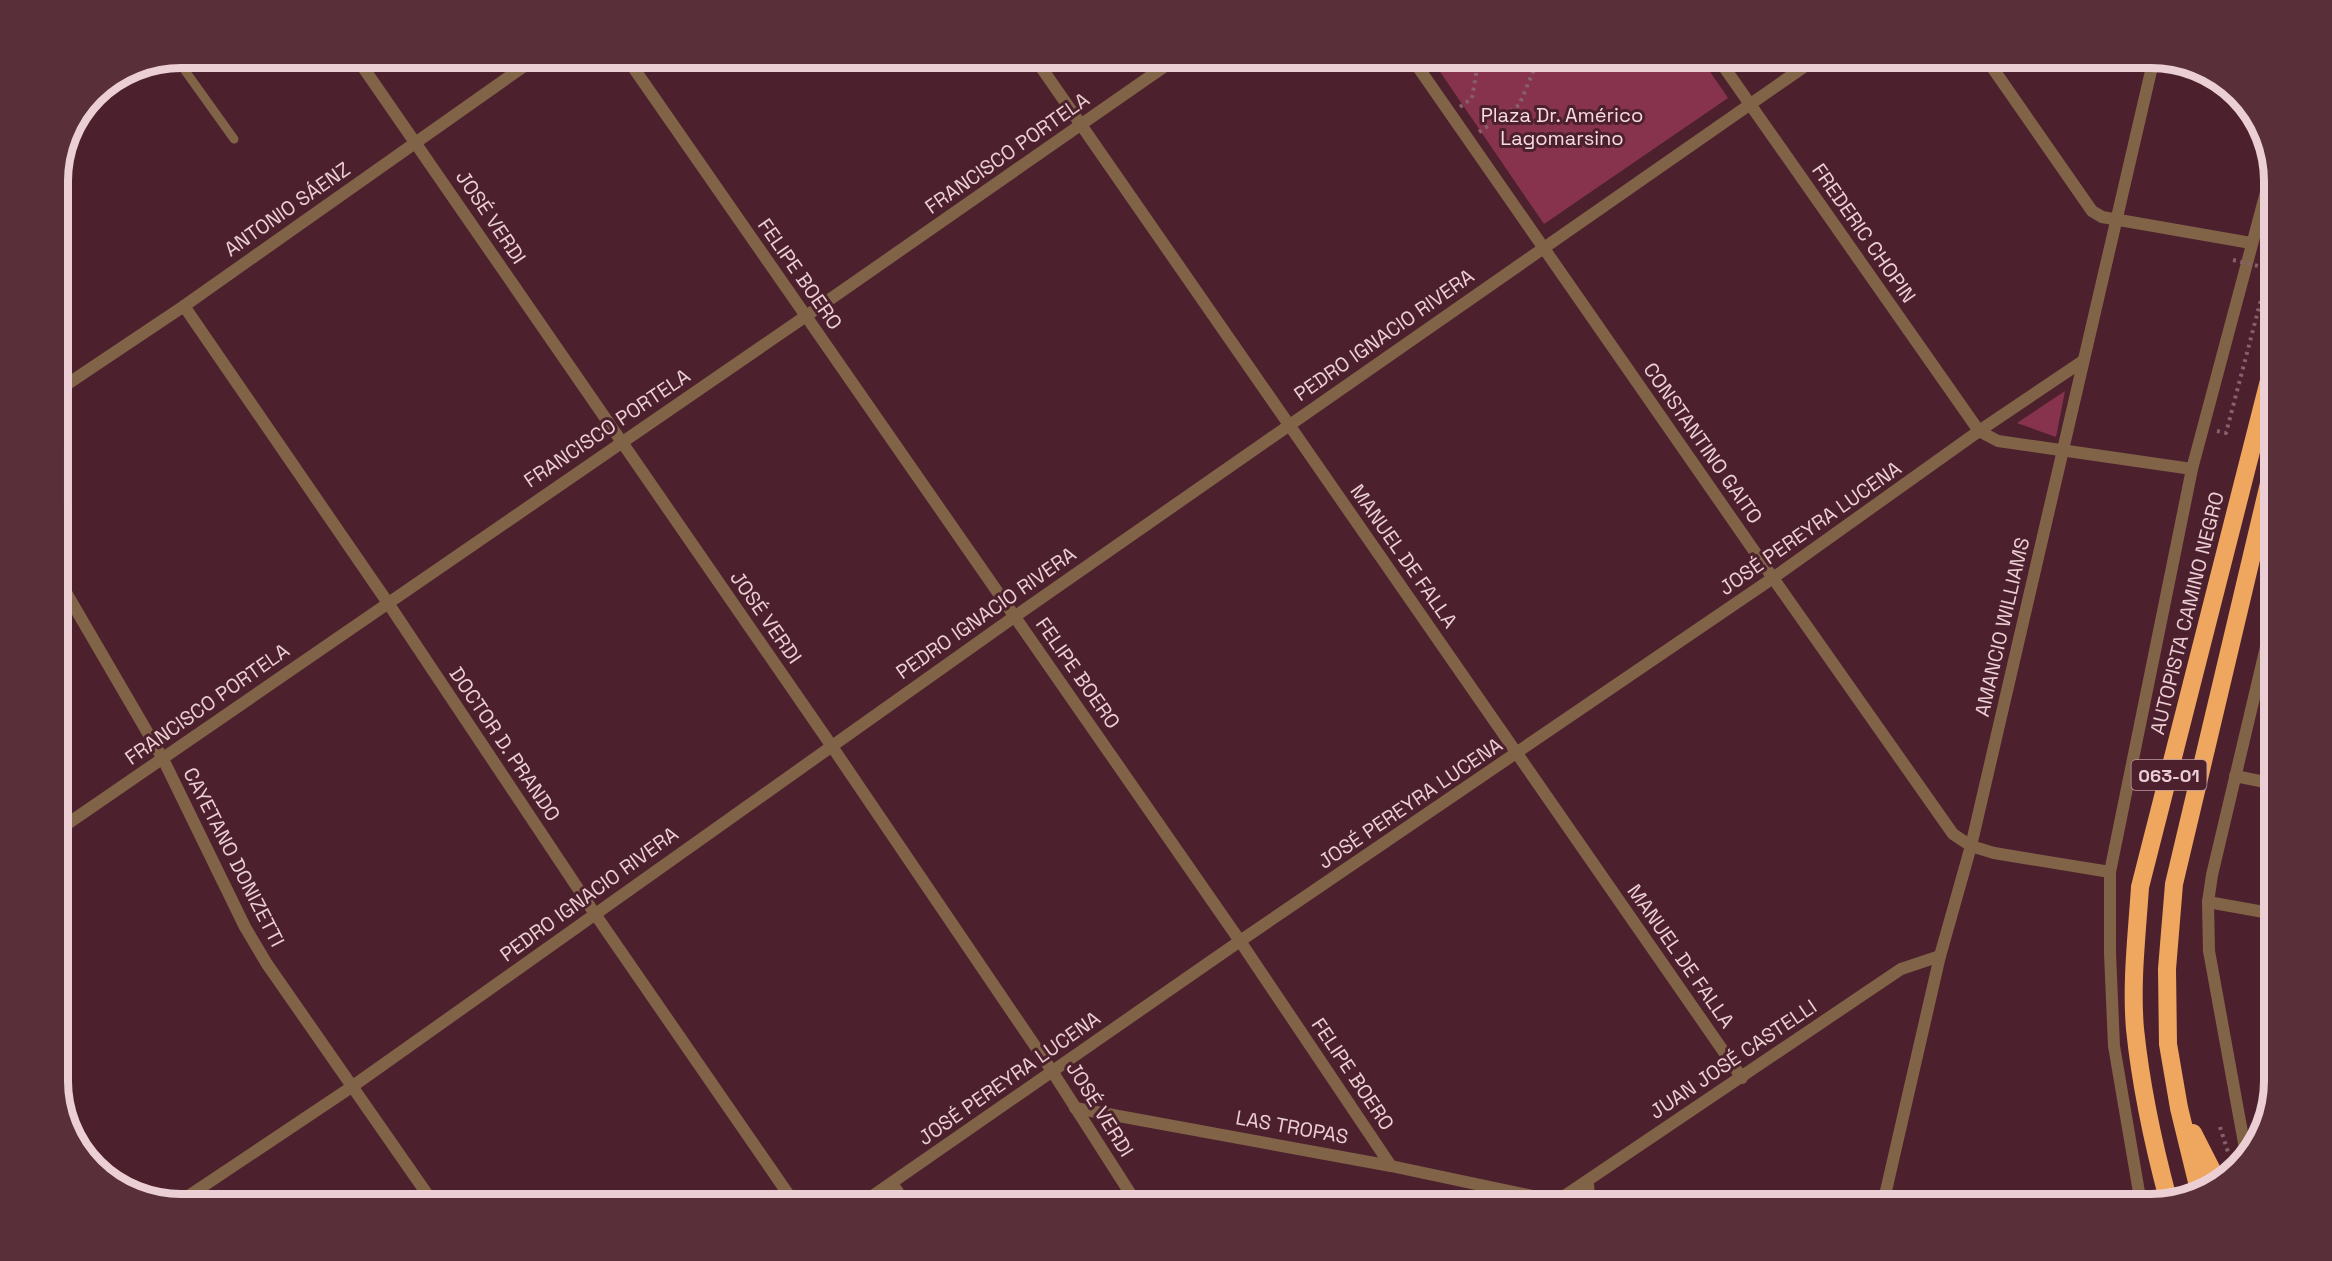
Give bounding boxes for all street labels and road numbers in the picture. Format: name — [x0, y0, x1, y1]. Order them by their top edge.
street label: FRANCISCO PORTELA — [920, 86, 1095, 220]
street label: ANTONIO SÁENZ — [219, 156, 355, 262]
street label: FREDERIC CHOPIN — [1806, 158, 1922, 308]
street label: JOSÉ VERDI — [450, 165, 532, 269]
street label: FELIPE BOERO — [752, 213, 848, 335]
street label: PEDRO IGNACIO RIVERA — [1289, 263, 1479, 407]
street label: CONSTANTINO GAITO — [1638, 357, 1768, 529]
street label: FRANCISCO PORTELA — [519, 362, 695, 493]
street label: JOSÉ PEREYRA LUCENA — [1714, 455, 1907, 601]
street label: MANUEL DE FALLA — [1345, 479, 1464, 633]
street label: AUTOPISTA CAMINO NEGRO — [2144, 489, 2230, 737]
street label: AMANCIO WILLIAMS — [1969, 535, 2035, 719]
street label: PEDRO IGNACIO RIVERA — [891, 541, 1081, 685]
street label: JOSÉ VERDI — [724, 565, 808, 669]
street label: FELIPE BOERO — [1030, 612, 1126, 734]
street label: FRANCISCO PORTELA — [120, 637, 295, 771]
street label: DOCTOR D. PRANDO — [444, 662, 566, 826]
street label: JOSÉ PEREYRA LUCENA — [1313, 731, 1508, 874]
road number: 063-01 — [2132, 760, 2206, 790]
street label: CAYETANO DONIZETTI — [177, 763, 291, 951]
street label: PEDRO IGNACIO RIVERA — [495, 820, 684, 967]
street label: MANUEL DE FALLA — [1622, 879, 1741, 1033]
street label: JUAN JOSÉ CASTELLI — [1644, 993, 1822, 1125]
street label: JOSÉ PEREYRA LUCENA — [913, 1005, 1106, 1151]
street label: FELIPE BOERO — [1306, 1013, 1400, 1135]
street label: JOSÉ VERDI — [1060, 1056, 1140, 1162]
street label: LAS TROPAS — [1234, 1104, 1350, 1150]

